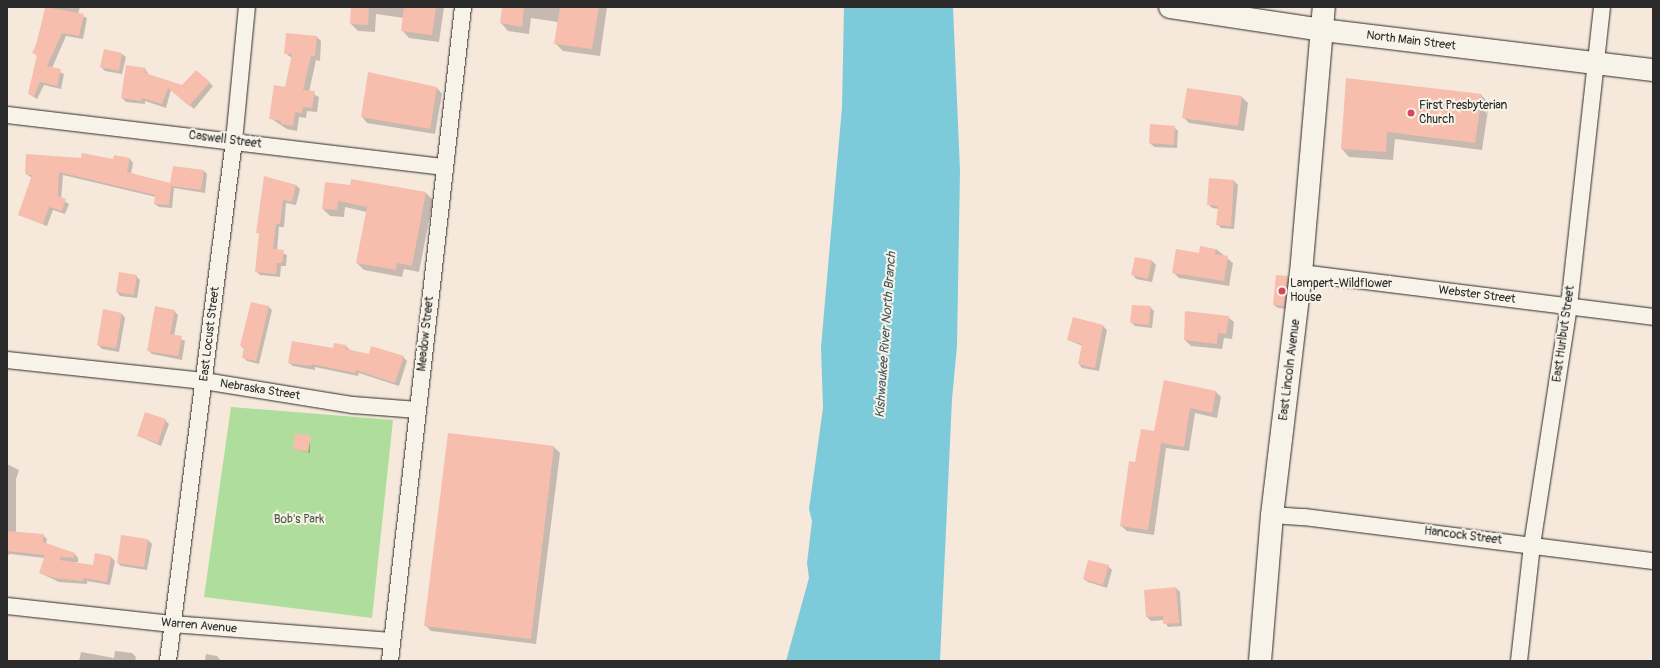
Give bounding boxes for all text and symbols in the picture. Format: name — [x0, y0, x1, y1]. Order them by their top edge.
street label: North Main Street — [1365, 28, 1457, 54]
place label: First Presbyterian Church — [1419, 99, 1507, 127]
marker: First Presbyterian Church — [1406, 108, 1416, 118]
street label: Caswell Street — [188, 128, 262, 152]
water label: Kishwaukee River North Branch — [872, 251, 900, 419]
place label: Lampert-Wildflower House — [1290, 277, 1392, 305]
street label: Webster Street — [1438, 283, 1516, 307]
street label: East Hurlbut Street — [1550, 285, 1578, 383]
street label: East Locust Street — [197, 286, 223, 382]
marker: Lampert-Wildflower House — [1277, 286, 1287, 296]
street label: Meadow Street — [415, 296, 437, 372]
street label: East Lincoln Avenue — [1277, 319, 1303, 421]
street label: Nebraska Street — [219, 377, 301, 403]
park label: Bob's Park — [274, 513, 324, 527]
street label: Hancock Street — [1423, 524, 1503, 548]
street label: Warren Avenue — [160, 616, 238, 636]

